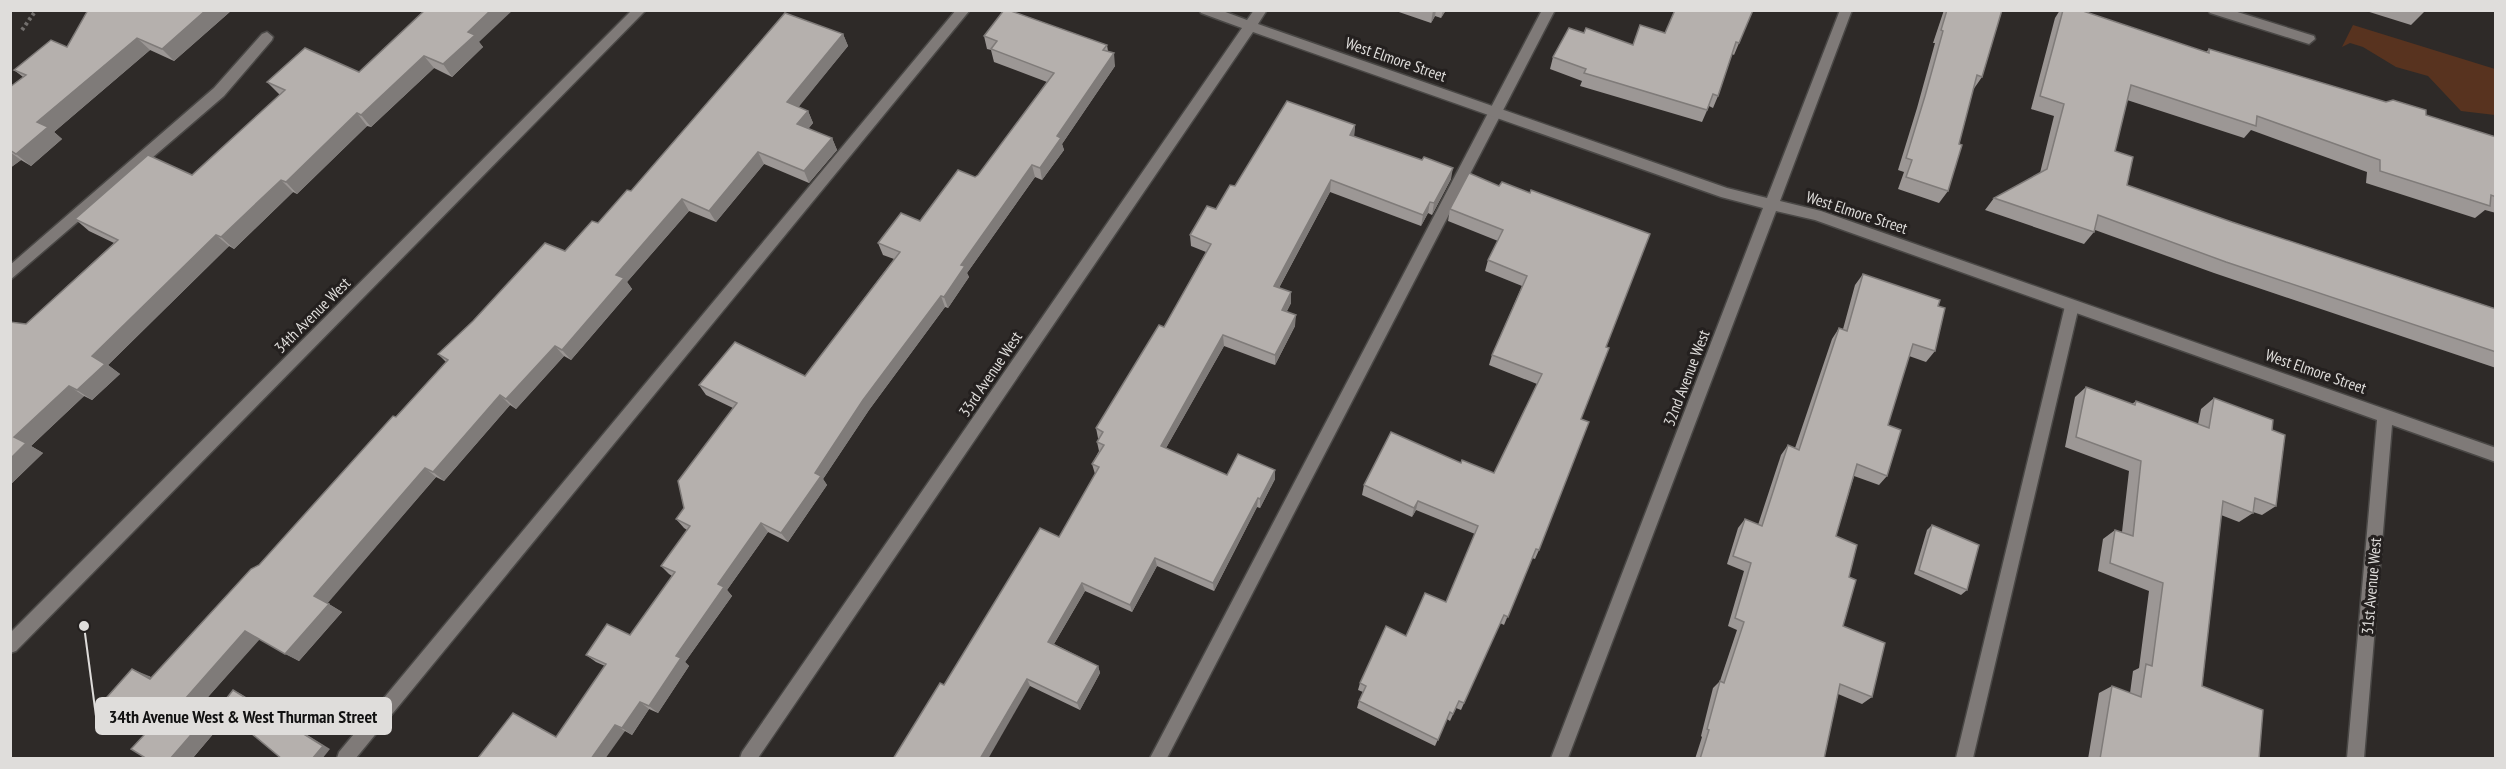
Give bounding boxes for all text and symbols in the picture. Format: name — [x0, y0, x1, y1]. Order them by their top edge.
street label: West Elmore Street — [1343, 32, 1450, 86]
street label: West Elmore Street — [1804, 186, 1911, 238]
street label: 34th Avenue West — [270, 273, 354, 357]
street label: 32nd Avenue West — [1658, 326, 1714, 429]
street label: 33rd Avenue West — [954, 327, 1026, 421]
street label: West Elmore Street — [2263, 344, 2370, 398]
street label: 31st Avenue West — [2357, 536, 2385, 635]
callout: 34th Avenue West & West Thurman Street — [96, 698, 391, 734]
text: 34th Avenue West & West Thurman Street — [109, 705, 378, 728]

